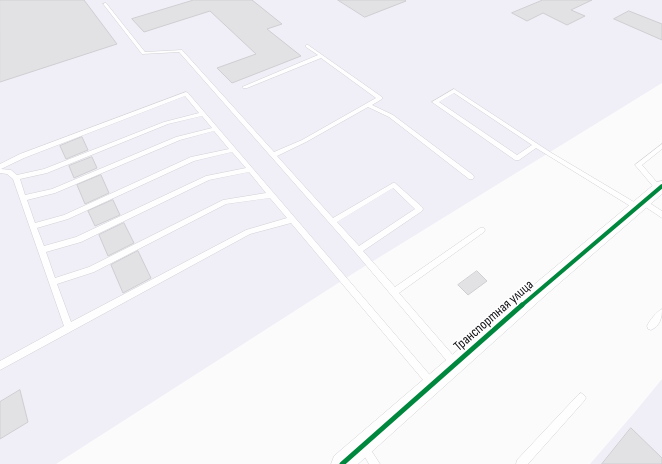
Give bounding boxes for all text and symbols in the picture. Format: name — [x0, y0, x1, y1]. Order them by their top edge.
street label: Транспортная улица — [451, 277, 537, 355]

